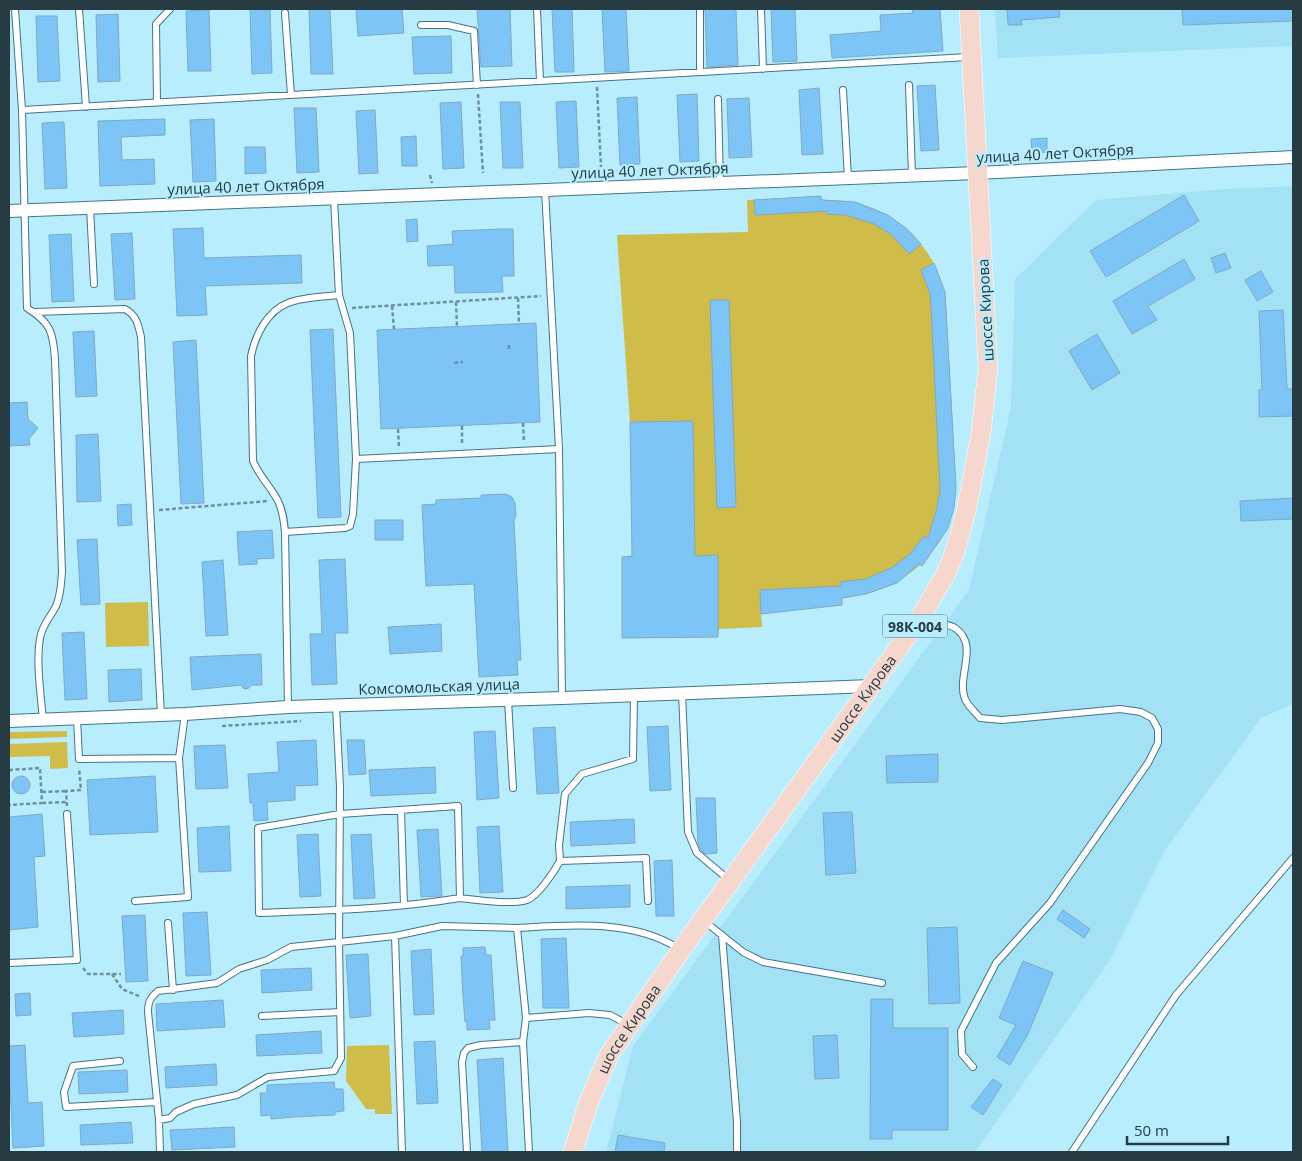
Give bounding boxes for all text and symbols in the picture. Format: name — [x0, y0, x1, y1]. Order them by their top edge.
street label: улица 40 лет Октября — [976, 139, 1134, 167]
street label: улица 40 лет Октября — [571, 157, 729, 183]
street label: улица 40 лет Октября — [167, 173, 325, 199]
street label: шоссе Кирова — [972, 258, 998, 362]
road number: 98К-004 — [882, 614, 948, 638]
street label: шоссе Кирова — [824, 651, 900, 746]
street label: Комсомольская улица — [358, 673, 520, 699]
street label: шоссе Кирова — [592, 980, 665, 1077]
scale bar — [1127, 1114, 1228, 1146]
text: 50 m — [1134, 1120, 1169, 1140]

